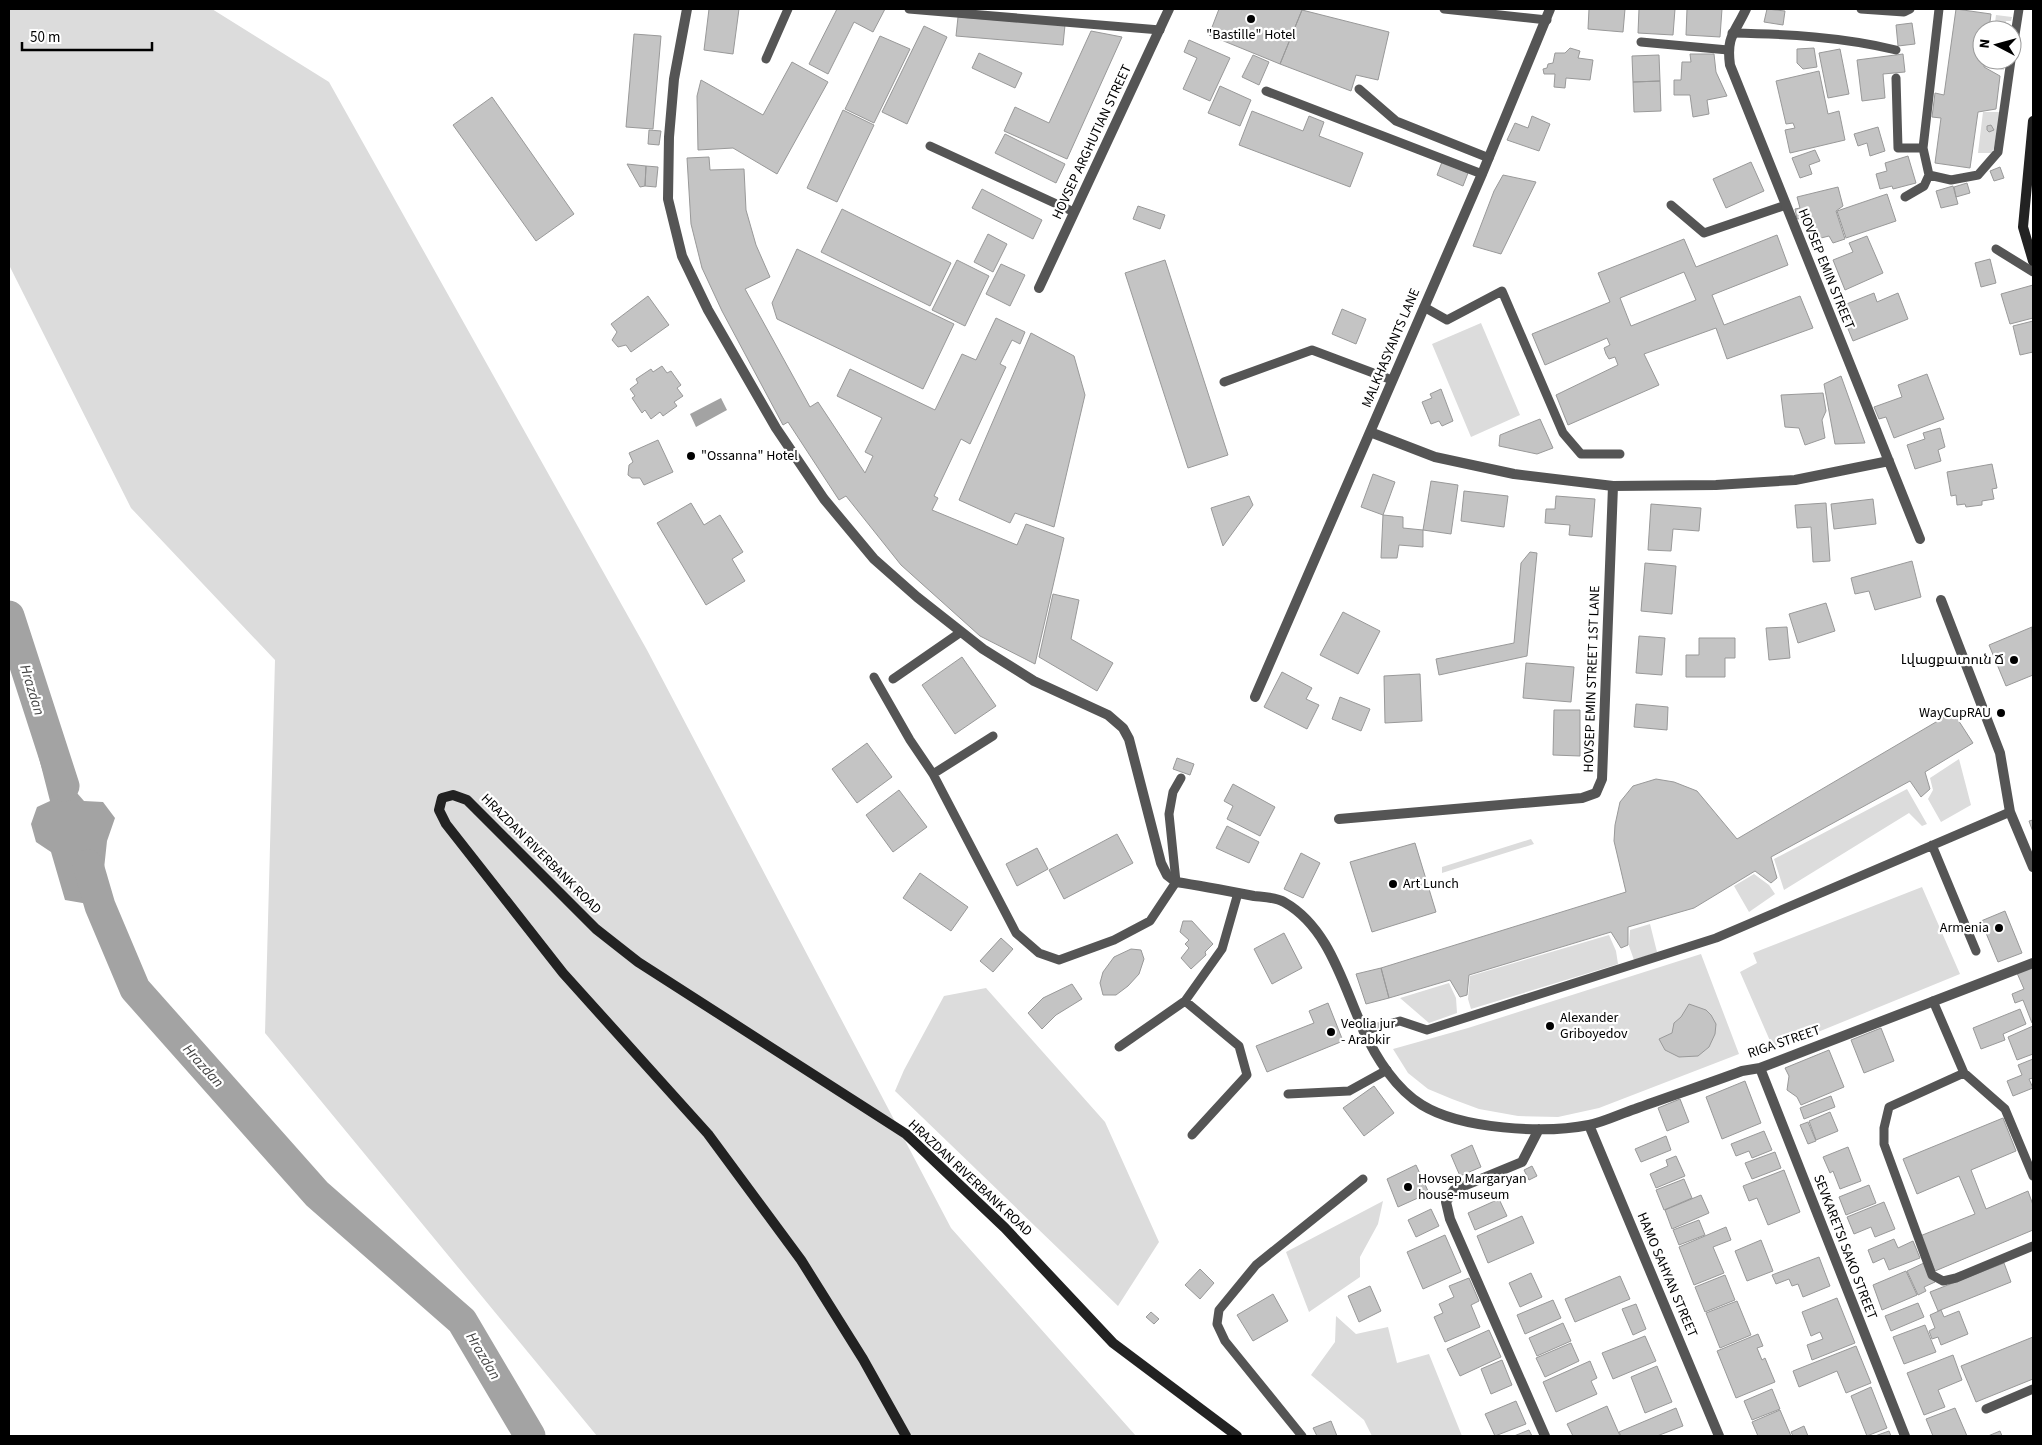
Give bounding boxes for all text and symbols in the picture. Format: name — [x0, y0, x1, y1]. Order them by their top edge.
marker: "Bastille" Hotel — [1245, 13, 1257, 25]
scale bar — [22, 20, 152, 52]
north arrow — [1972, 20, 2022, 70]
place label: "Bastille" Hotel — [1206, 25, 1296, 45]
text: 50 m — [30, 27, 60, 48]
text: N — [1975, 38, 1995, 49]
street label: HOVSEP ARGHUTIAN STREET — [1047, 61, 1137, 223]
street label: HOVSEP EMIN STREET — [1793, 205, 1860, 333]
street label: MALKHASYANTS LANE — [1357, 285, 1425, 411]
place label: "Ossanna" Hotel — [701, 446, 798, 466]
marker: "Ossanna" Hotel — [685, 450, 697, 462]
street label: HOVSEP EMIN STREET 1ST LANE — [1579, 585, 1605, 773]
place label: Լվացքատուն Ճ — [1901, 650, 2004, 670]
marker: Լվացքատուն Ճ — [2008, 654, 2020, 666]
water label: Hrazdan — [14, 662, 50, 718]
place label: WayCupRAU — [1919, 703, 1991, 723]
marker: WayCupRAU — [1995, 707, 2007, 719]
street label: HRAZDAN RIVERBANK ROAD — [476, 789, 606, 919]
place label: Art Lunch — [1403, 874, 1459, 894]
marker: Art Lunch — [1387, 878, 1399, 890]
place label: Armenia — [1940, 918, 1989, 938]
marker: Armenia — [1993, 922, 2005, 934]
place label: Alexander Griboyedov — [1560, 1008, 1628, 1044]
place label: Veolia jur - Arabkir — [1341, 1014, 1395, 1050]
marker: Alexander Griboyedov — [1544, 1020, 1556, 1032]
street label: RIGA STREET — [1745, 1020, 1823, 1064]
marker: Veolia jur - Arabkir — [1325, 1026, 1337, 1038]
water label: Hrazdan — [178, 1040, 228, 1093]
street label: HRAZDAN RIVERBANK ROAD — [903, 1115, 1037, 1241]
place label: Hovsep Margaryan house-museum — [1418, 1169, 1527, 1205]
street label: SEVKARETSI SAKO STREET — [1808, 1172, 1882, 1323]
marker: Hovsep Margaryan house-museum — [1402, 1181, 1414, 1193]
street label: HAMO SAHYAN STREET — [1632, 1209, 1703, 1341]
water label: Hrazdan — [461, 1328, 506, 1384]

